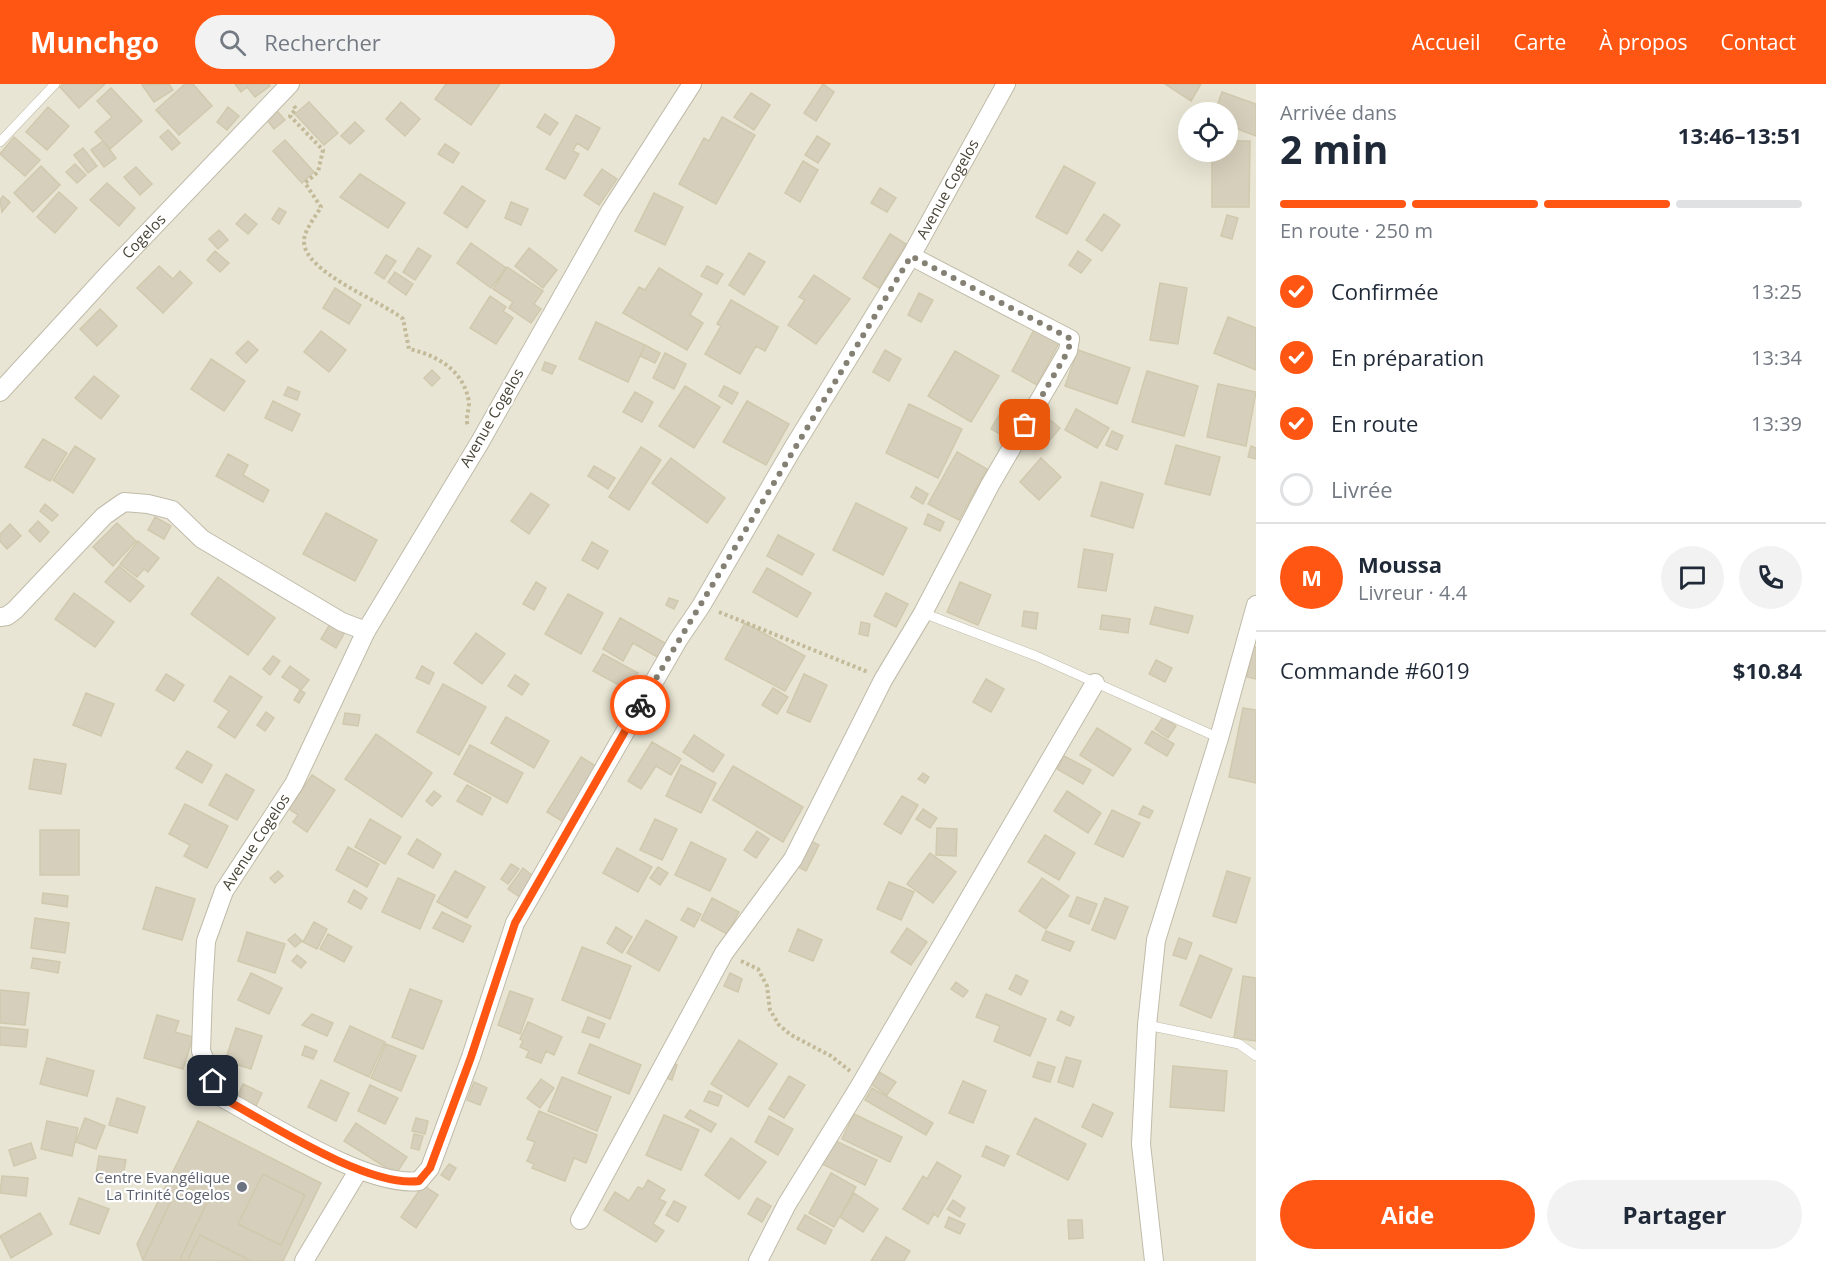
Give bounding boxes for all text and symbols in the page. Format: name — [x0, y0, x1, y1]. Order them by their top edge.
search box — [195, 15, 615, 69]
text: Munchgo — [30, 23, 159, 61]
icon: search — [216, 26, 249, 59]
text: Rechercher — [264, 27, 381, 57]
text: Accueil — [1412, 28, 1480, 56]
text: Carte — [1513, 28, 1566, 56]
text: À propos — [1599, 28, 1688, 56]
text: Contact — [1721, 28, 1796, 56]
text: Arrivée dans — [1280, 99, 1397, 126]
map controls — [1178, 102, 1238, 162]
button: locate — [1178, 102, 1238, 162]
text: 13:46–13:51 — [1678, 120, 1802, 150]
text: 2 min — [1280, 122, 1388, 175]
street label: Avenue Cogelos — [911, 135, 983, 242]
street label: Cogelos — [117, 209, 170, 263]
text: En route · 250 m — [1280, 217, 1433, 244]
icon: check — [1280, 275, 1313, 308]
text: Confirmée — [1331, 276, 1439, 306]
text: 13:25 — [1751, 278, 1802, 305]
icon: check — [1280, 341, 1313, 374]
text: En préparation — [1331, 342, 1484, 372]
text: 13:34 — [1751, 344, 1802, 371]
street label: Avenue Cogelos — [455, 364, 528, 471]
pin — [999, 399, 1050, 450]
icon: check — [1280, 407, 1313, 440]
icon: bag — [1008, 408, 1041, 441]
text: En route — [1331, 408, 1418, 438]
text: 13:39 — [1751, 410, 1802, 437]
text: Livrée — [1331, 474, 1393, 504]
button: chat — [1661, 546, 1724, 609]
button: phone — [1739, 546, 1802, 609]
text: Moussa — [1358, 549, 1442, 579]
text: M — [1301, 562, 1322, 592]
text: Livreur · 4.4 — [1358, 579, 1467, 606]
text: Commande #6019 — [1280, 655, 1470, 685]
text: $10.84 — [1733, 655, 1802, 685]
courier — [610, 675, 670, 735]
icon: bike — [624, 689, 657, 722]
street label: Avenue Cogelos — [217, 789, 294, 894]
pin — [187, 1055, 238, 1106]
icon: home — [196, 1064, 229, 1097]
place label: Centre Evangélique La Trinité Cogelos — [95, 1167, 230, 1204]
marker: Centre Evangélique La Trinité Cogelos — [235, 1180, 249, 1194]
button: Aide — [1280, 1180, 1535, 1249]
button: Partager — [1547, 1180, 1802, 1249]

